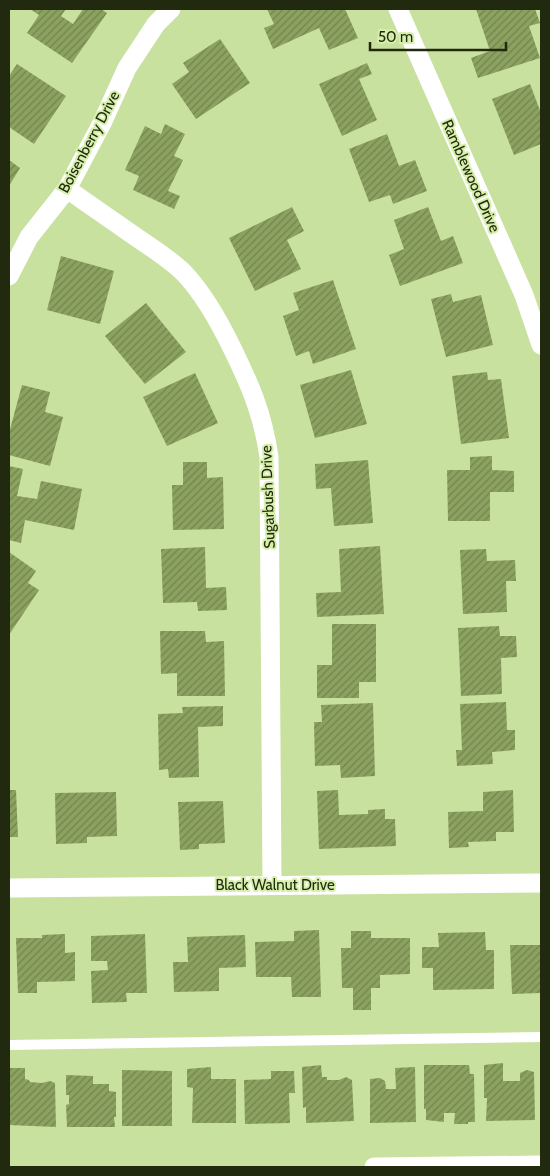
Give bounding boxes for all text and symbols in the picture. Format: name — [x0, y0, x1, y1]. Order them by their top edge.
scale bar — [370, 20, 506, 52]
text: 50 m — [378, 28, 413, 46]
street label: Boisenberry Drive — [55, 88, 124, 196]
street label: Ramblewood Drive — [438, 117, 504, 235]
street label: Sugarbush Drive — [257, 445, 279, 549]
street label: Black Walnut Drive — [215, 876, 335, 894]

